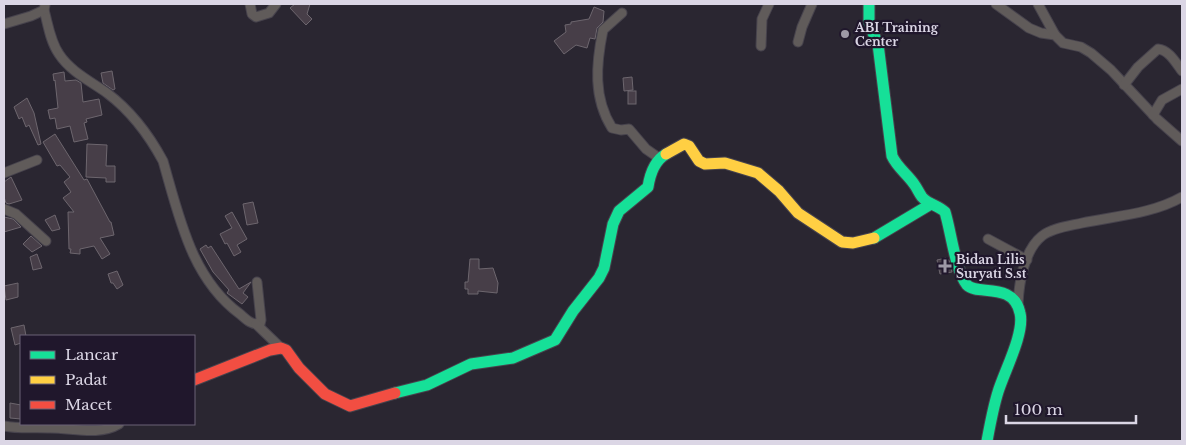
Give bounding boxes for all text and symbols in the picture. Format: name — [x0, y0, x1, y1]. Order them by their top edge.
place label: ABI Training Center — [854, 20, 939, 49]
marker: ABI Training Center — [839, 28, 851, 40]
place label: Bidan Lilis Suryati S.st — [956, 252, 1027, 281]
marker: Bidan Lilis Suryati S.st — [938, 259, 952, 273]
legend — [20, 335, 195, 425]
text: Lancar — [65, 345, 119, 364]
text: Padat — [65, 370, 108, 389]
scale bar — [1006, 392, 1136, 424]
text: Macet — [65, 395, 112, 414]
text: 100 m — [1014, 400, 1063, 419]

